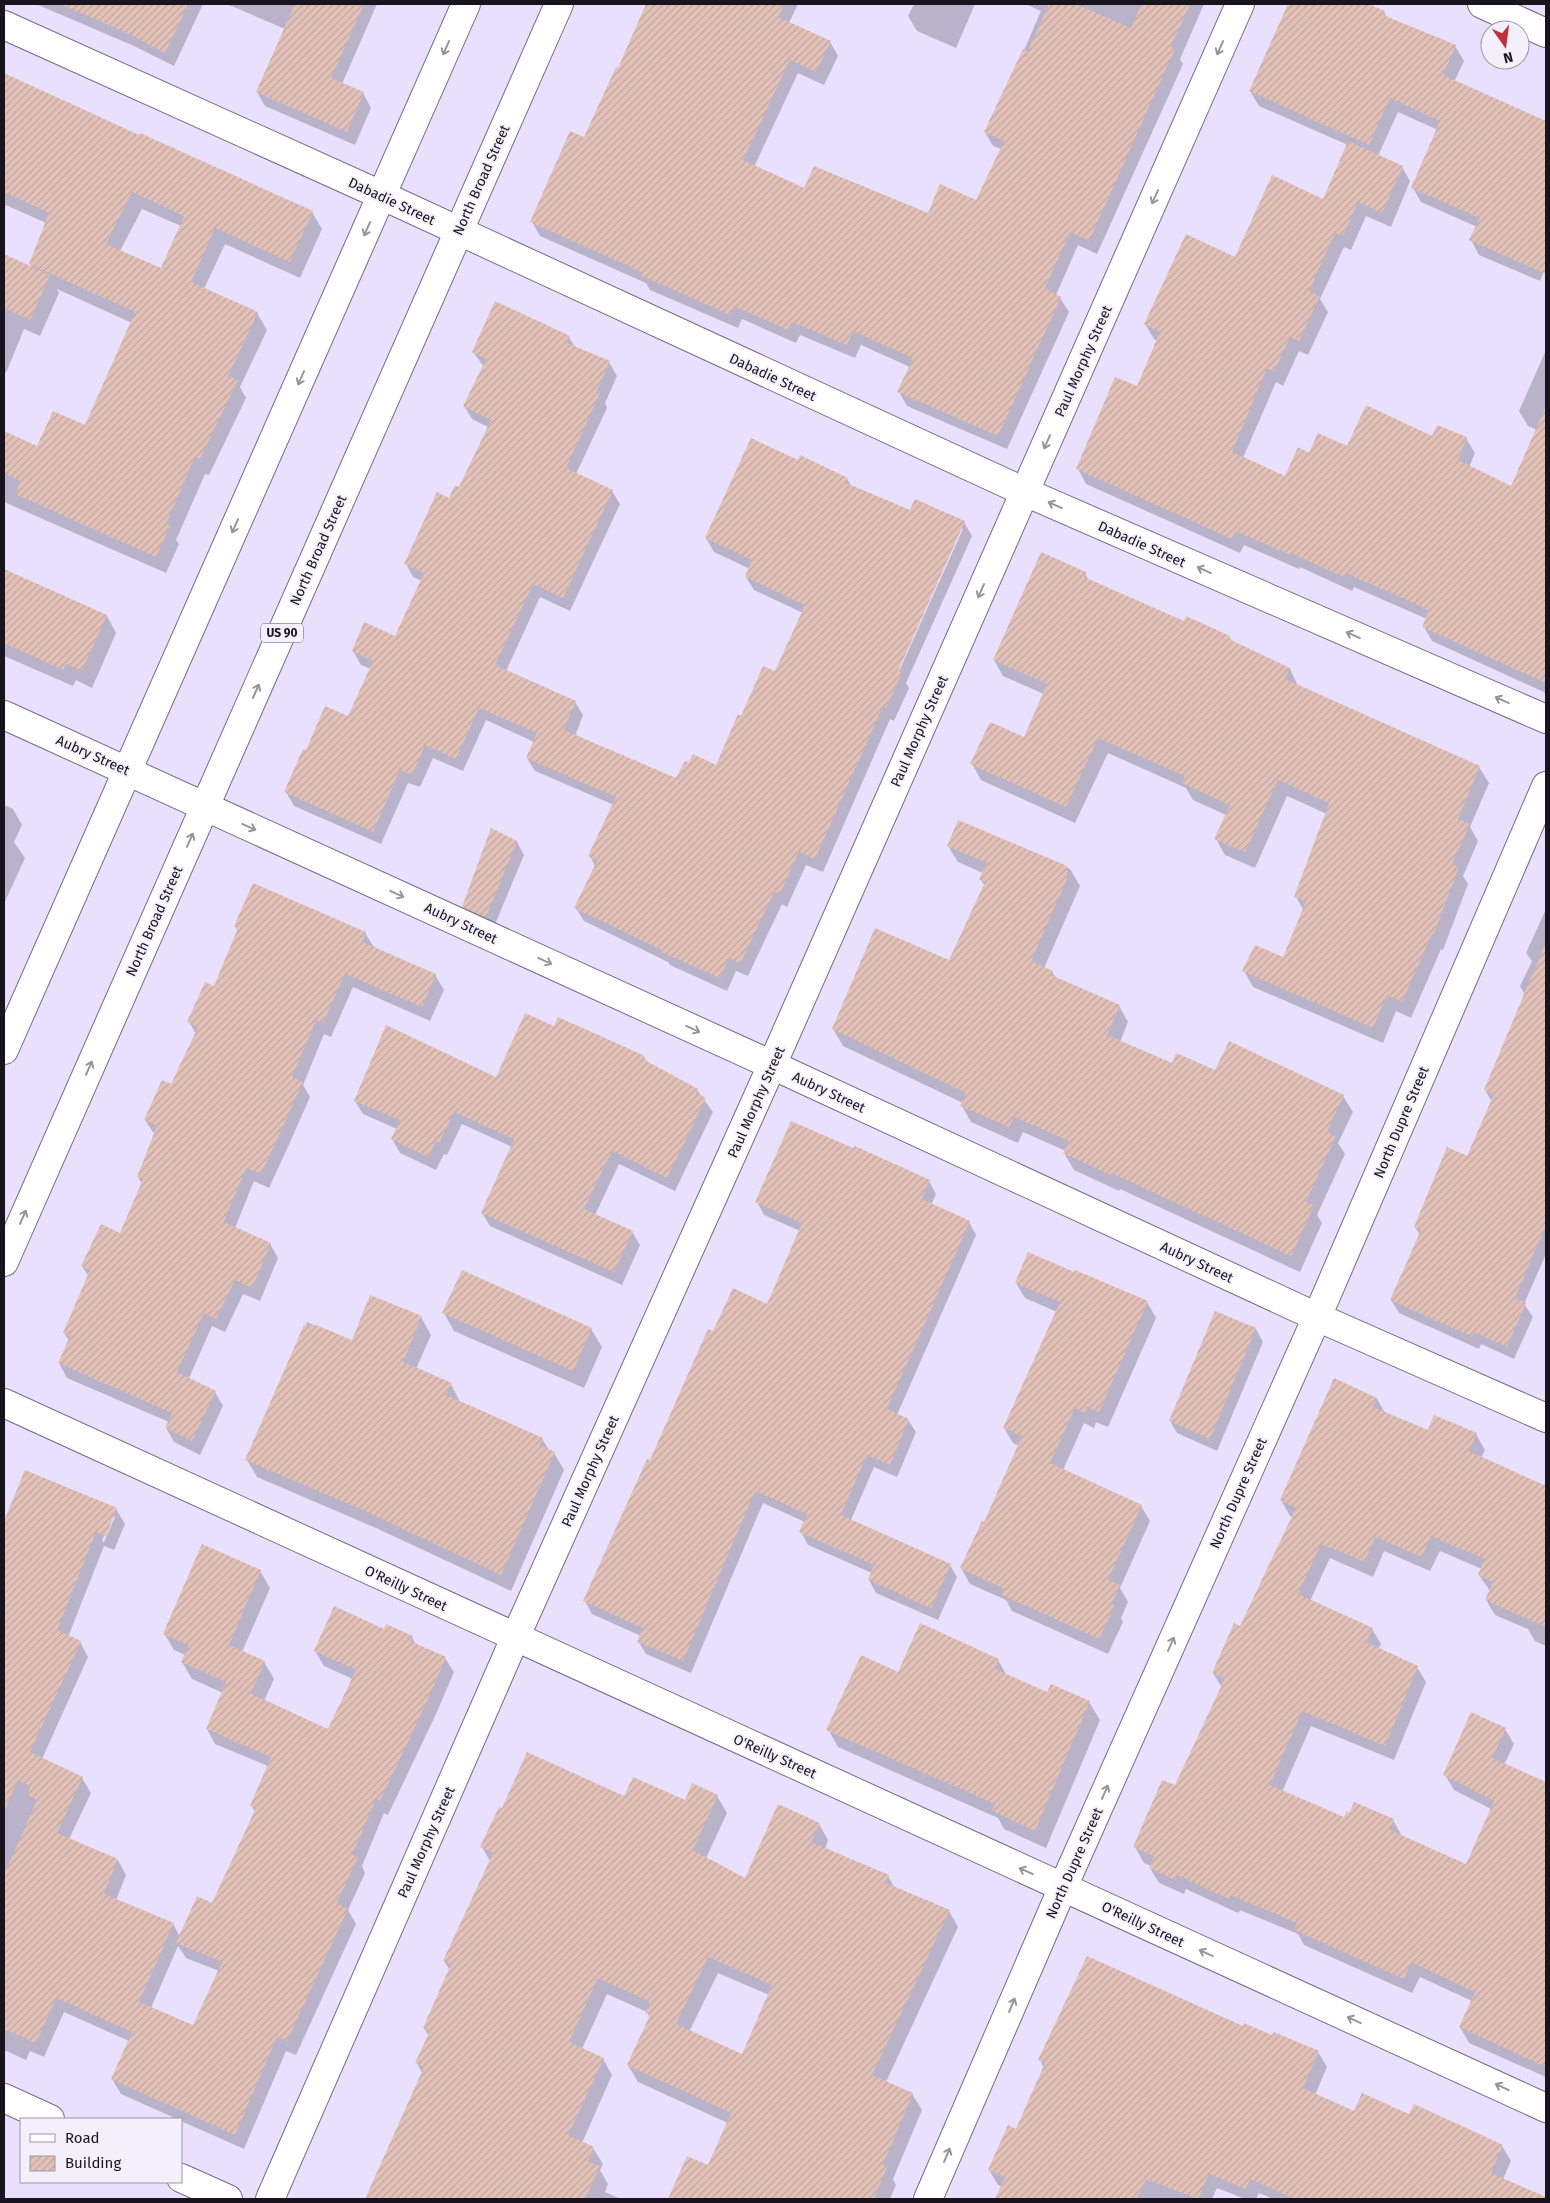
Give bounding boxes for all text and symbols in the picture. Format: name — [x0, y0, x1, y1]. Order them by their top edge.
north arrow — [1480, 20, 1530, 70]
one-way arrow — [441, 40, 451, 55]
one-way arrow — [1215, 40, 1225, 55]
text: N — [1501, 48, 1515, 67]
street label: North Broad Street — [449, 121, 514, 238]
street label: Dabadie Street — [346, 174, 439, 229]
one-way arrow — [1149, 189, 1159, 204]
one-way arrow — [361, 221, 371, 236]
street label: Paul Morphy Street — [1051, 302, 1116, 420]
street label: Dabadie Street — [727, 350, 820, 405]
one-way arrow — [295, 370, 305, 385]
one-way arrow — [1042, 434, 1051, 449]
street label: North Broad Street — [286, 491, 351, 608]
one-way arrow — [1047, 500, 1062, 509]
one-way arrow — [230, 518, 240, 533]
street label: Dabadie Street — [1095, 518, 1189, 572]
one-way arrow — [1196, 565, 1211, 574]
one-way arrow — [976, 583, 986, 598]
road number: US 90 — [261, 624, 303, 642]
one-way arrow — [1346, 630, 1361, 640]
street label: Paul Morphy Street — [887, 672, 952, 790]
one-way arrow — [251, 684, 261, 699]
one-way arrow — [1495, 694, 1510, 704]
street label: Aubry Street — [53, 732, 133, 780]
one-way arrow — [241, 822, 256, 832]
one-way arrow — [186, 833, 196, 848]
street label: North Broad Street — [122, 862, 187, 979]
one-way arrow — [389, 890, 404, 899]
street label: Aubry Street — [422, 899, 501, 948]
one-way arrow — [537, 957, 552, 967]
one-way arrow — [685, 1025, 700, 1034]
street label: Paul Morphy Street — [724, 1043, 789, 1161]
one-way arrow — [85, 1061, 95, 1076]
street label: North Dupre Street — [1370, 1063, 1433, 1181]
street label: Aubry Street — [790, 1068, 869, 1117]
one-way arrow — [19, 1210, 29, 1225]
street label: Aubry Street — [1158, 1238, 1237, 1287]
street label: Paul Morphy Street — [558, 1412, 623, 1530]
street label: North Dupre Street — [1206, 1434, 1271, 1551]
street label: O'Reilly Street — [362, 1562, 451, 1615]
one-way arrow — [1167, 1637, 1177, 1652]
street label: O'Reilly Street — [731, 1731, 820, 1783]
street label: Paul Morphy Street — [394, 1783, 459, 1901]
one-way arrow — [1101, 1785, 1110, 1800]
street label: North Dupre Street — [1042, 1804, 1107, 1921]
one-way arrow — [1019, 1865, 1034, 1875]
street label: O'Reilly Street — [1099, 1898, 1188, 1951]
one-way arrow — [1199, 1947, 1214, 1957]
one-way arrow — [1007, 1998, 1017, 2013]
one-way arrow — [1347, 2015, 1362, 2024]
one-way arrow — [1495, 2082, 1510, 2092]
legend — [20, 2118, 182, 2183]
text: Road — [65, 2129, 100, 2147]
one-way arrow — [944, 2147, 953, 2162]
text: Building — [65, 2154, 121, 2172]

